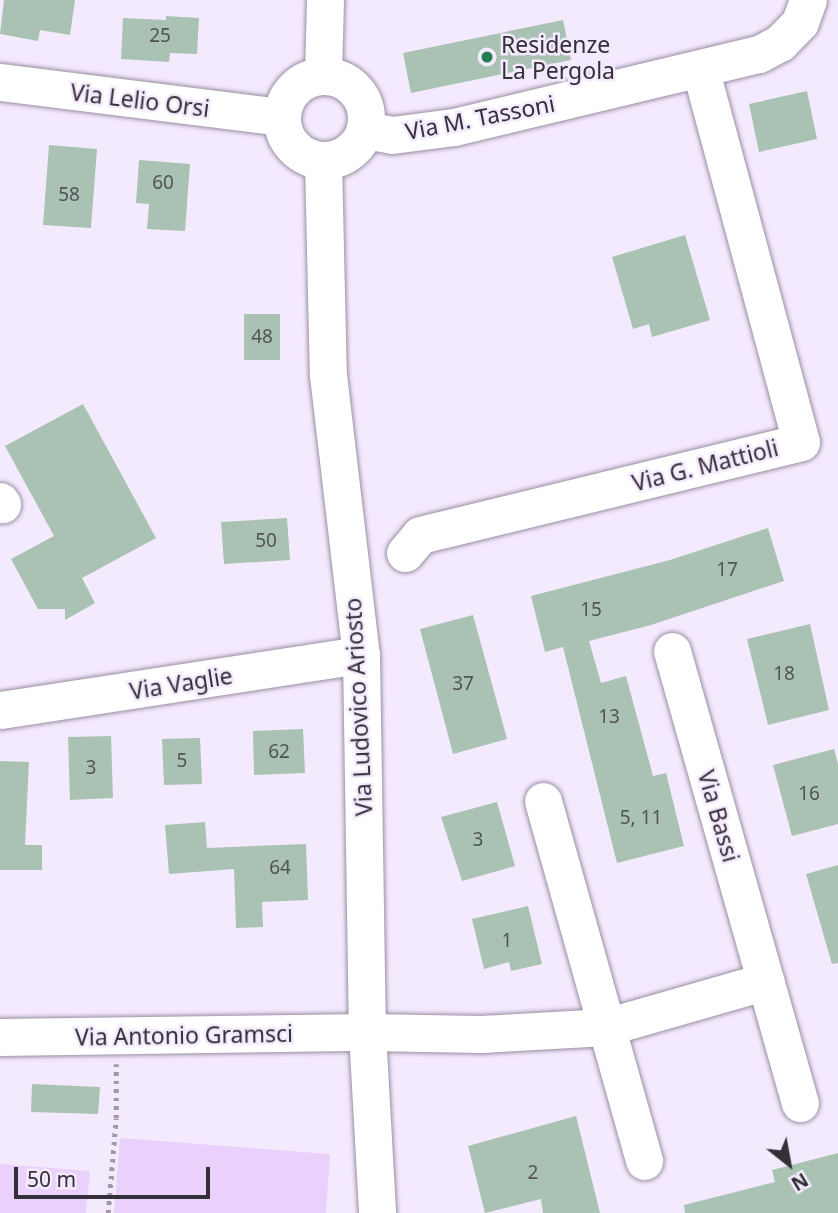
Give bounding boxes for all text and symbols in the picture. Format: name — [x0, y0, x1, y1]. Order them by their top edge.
house number: 25 — [149, 25, 171, 47]
place label: Residenze La Pergola — [501, 30, 615, 84]
marker: Residenze La Pergola — [479, 49, 495, 65]
street label: Via Lelio Orsi — [69, 78, 211, 122]
street label: Via M. Tassoni — [403, 89, 557, 145]
house number: 60 — [152, 172, 174, 194]
house number: 58 — [58, 184, 80, 206]
house number: 48 — [251, 326, 273, 348]
street label: Via G. Mattioli — [629, 434, 781, 496]
house number: 50 — [255, 530, 277, 552]
house number: 17 — [716, 559, 738, 581]
street label: Via Ludovico Ariosto — [339, 597, 377, 817]
house number: 15 — [580, 599, 602, 621]
street label: Via Vaglie — [128, 661, 234, 705]
house number: 18 — [773, 663, 795, 685]
house number: 37 — [452, 673, 474, 695]
house number: 13 — [598, 706, 620, 728]
house number: 62 — [268, 741, 290, 763]
house number: 5 — [177, 750, 187, 772]
house number: 3 — [86, 757, 96, 779]
street label: Via Bassi — [693, 767, 745, 865]
house number: 16 — [798, 783, 820, 805]
house number: 5, 11 — [620, 807, 662, 829]
house number: 3 — [473, 829, 483, 851]
house number: 64 — [269, 857, 291, 879]
house number: 1 — [502, 930, 512, 952]
street label: Via Antonio Gramsci — [75, 1019, 293, 1051]
north arrow — [754, 1129, 824, 1199]
scale bar — [18, 1154, 214, 1198]
house number: 2 — [528, 1162, 538, 1184]
text: 50 m — [27, 1165, 76, 1193]
text: N — [787, 1167, 813, 1197]

